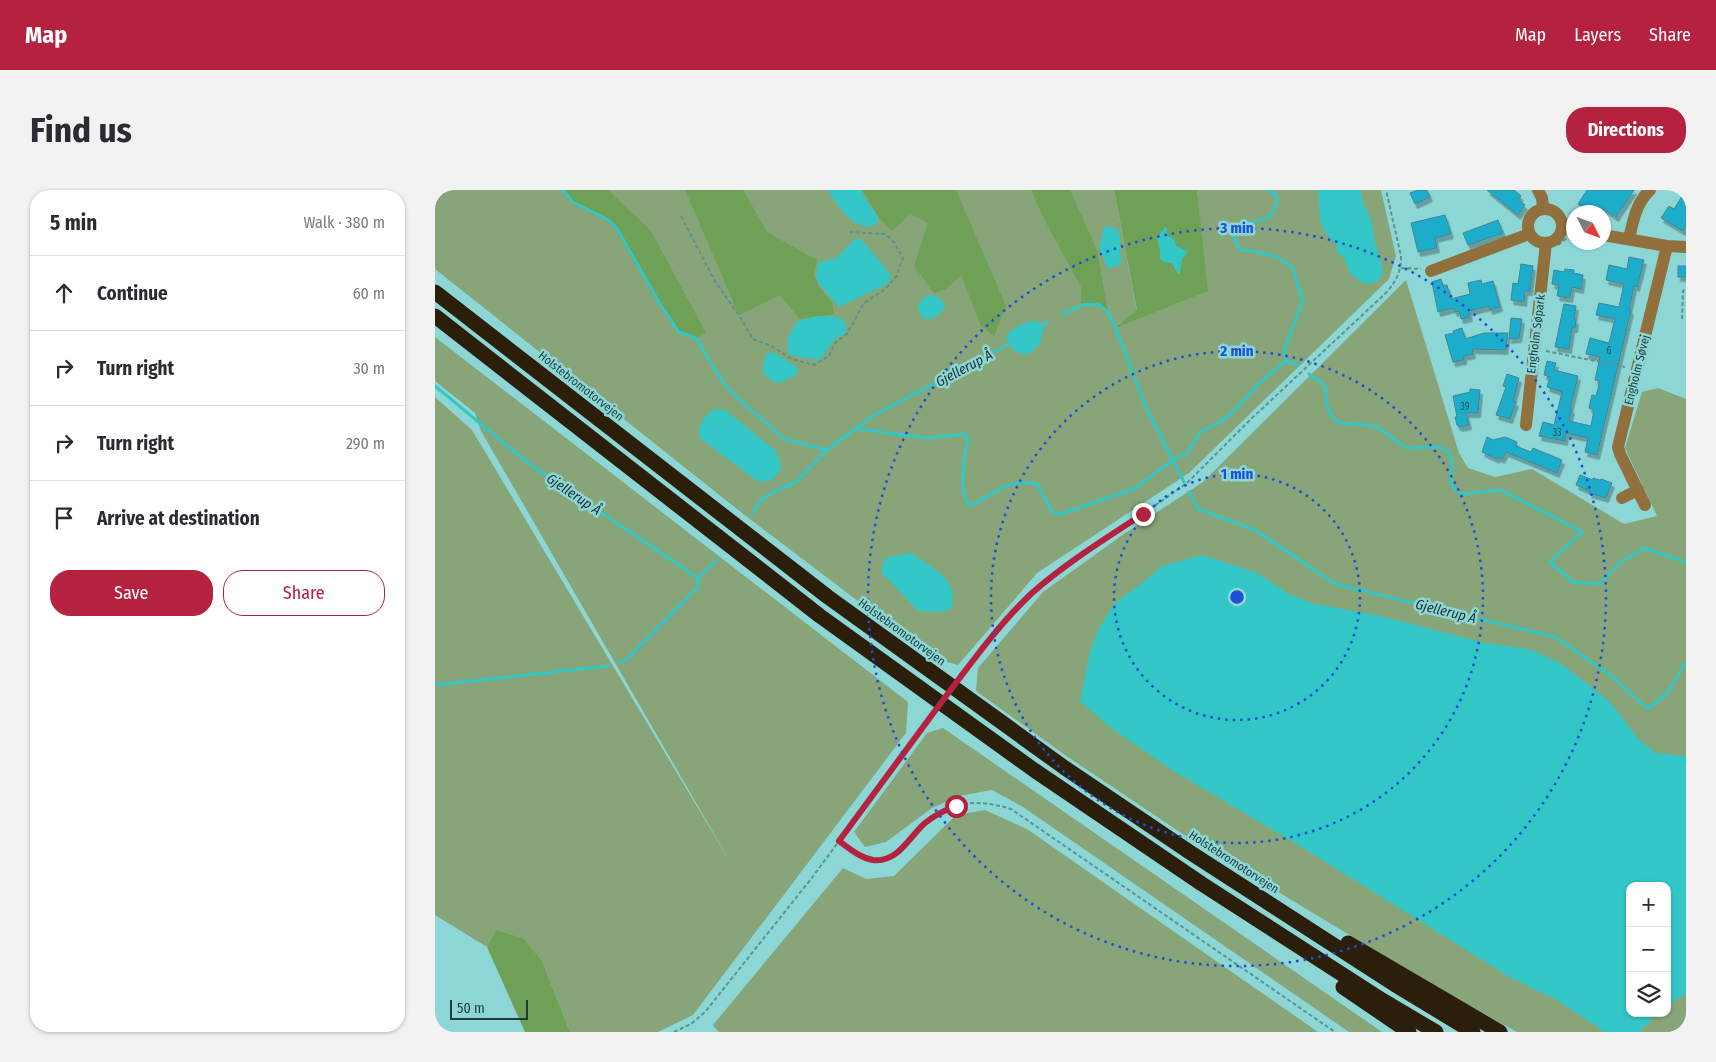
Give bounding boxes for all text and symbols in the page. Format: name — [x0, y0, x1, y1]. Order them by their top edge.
text: Map — [25, 21, 67, 49]
text: Map — [1515, 24, 1546, 46]
text: Layers — [1574, 24, 1621, 46]
text: Share — [1649, 24, 1691, 46]
button: Directions — [1566, 107, 1686, 153]
text: Find us — [30, 109, 132, 151]
north arrow — [1566, 205, 1611, 250]
text: 5 min — [50, 210, 97, 236]
text: Walk · 380 m — [304, 213, 385, 232]
text: 3 min — [1219, 219, 1254, 237]
icon: ahead — [50, 279, 78, 307]
text: Continue — [97, 282, 168, 305]
text: 60 m — [353, 284, 385, 303]
street label: Engholm Søpark — [1524, 293, 1548, 374]
street label: Engholm Søvej — [1622, 333, 1652, 407]
text: 2 min — [1219, 342, 1254, 360]
water label: Gjellerup Å — [932, 345, 996, 391]
house number: 6 — [1607, 345, 1612, 357]
street label: Holstebromotorvejen — [536, 348, 626, 424]
icon: right — [50, 354, 78, 382]
text: Turn right — [97, 357, 174, 380]
text: 30 m — [353, 359, 385, 378]
house number: 39 — [1460, 401, 1470, 413]
house number: 33 — [1552, 427, 1562, 439]
icon: right — [50, 429, 78, 457]
text: Turn right — [97, 432, 174, 455]
text: 290 m — [346, 434, 385, 453]
text: 1 min — [1221, 465, 1253, 483]
water label: Gjellerup Å — [543, 469, 605, 519]
route end — [1132, 503, 1155, 526]
icon: arrive — [50, 504, 78, 532]
text: Arrive at destination — [97, 507, 260, 530]
button: Save — [50, 570, 213, 616]
button: Share — [223, 570, 385, 616]
centre of rings — [1228, 588, 1246, 606]
water label: Gjellerup Å — [1414, 595, 1478, 627]
street label: Holstebromotorvejen — [856, 596, 948, 668]
route start — [945, 795, 968, 818]
street label: Holstebromotorvejen — [1186, 828, 1282, 896]
map controls — [1626, 882, 1671, 1017]
button: + — [1626, 882, 1671, 927]
button: − — [1626, 927, 1671, 972]
button: layers — [1626, 972, 1671, 1017]
scale bar — [450, 997, 527, 1020]
text: 50 m — [457, 1000, 485, 1017]

